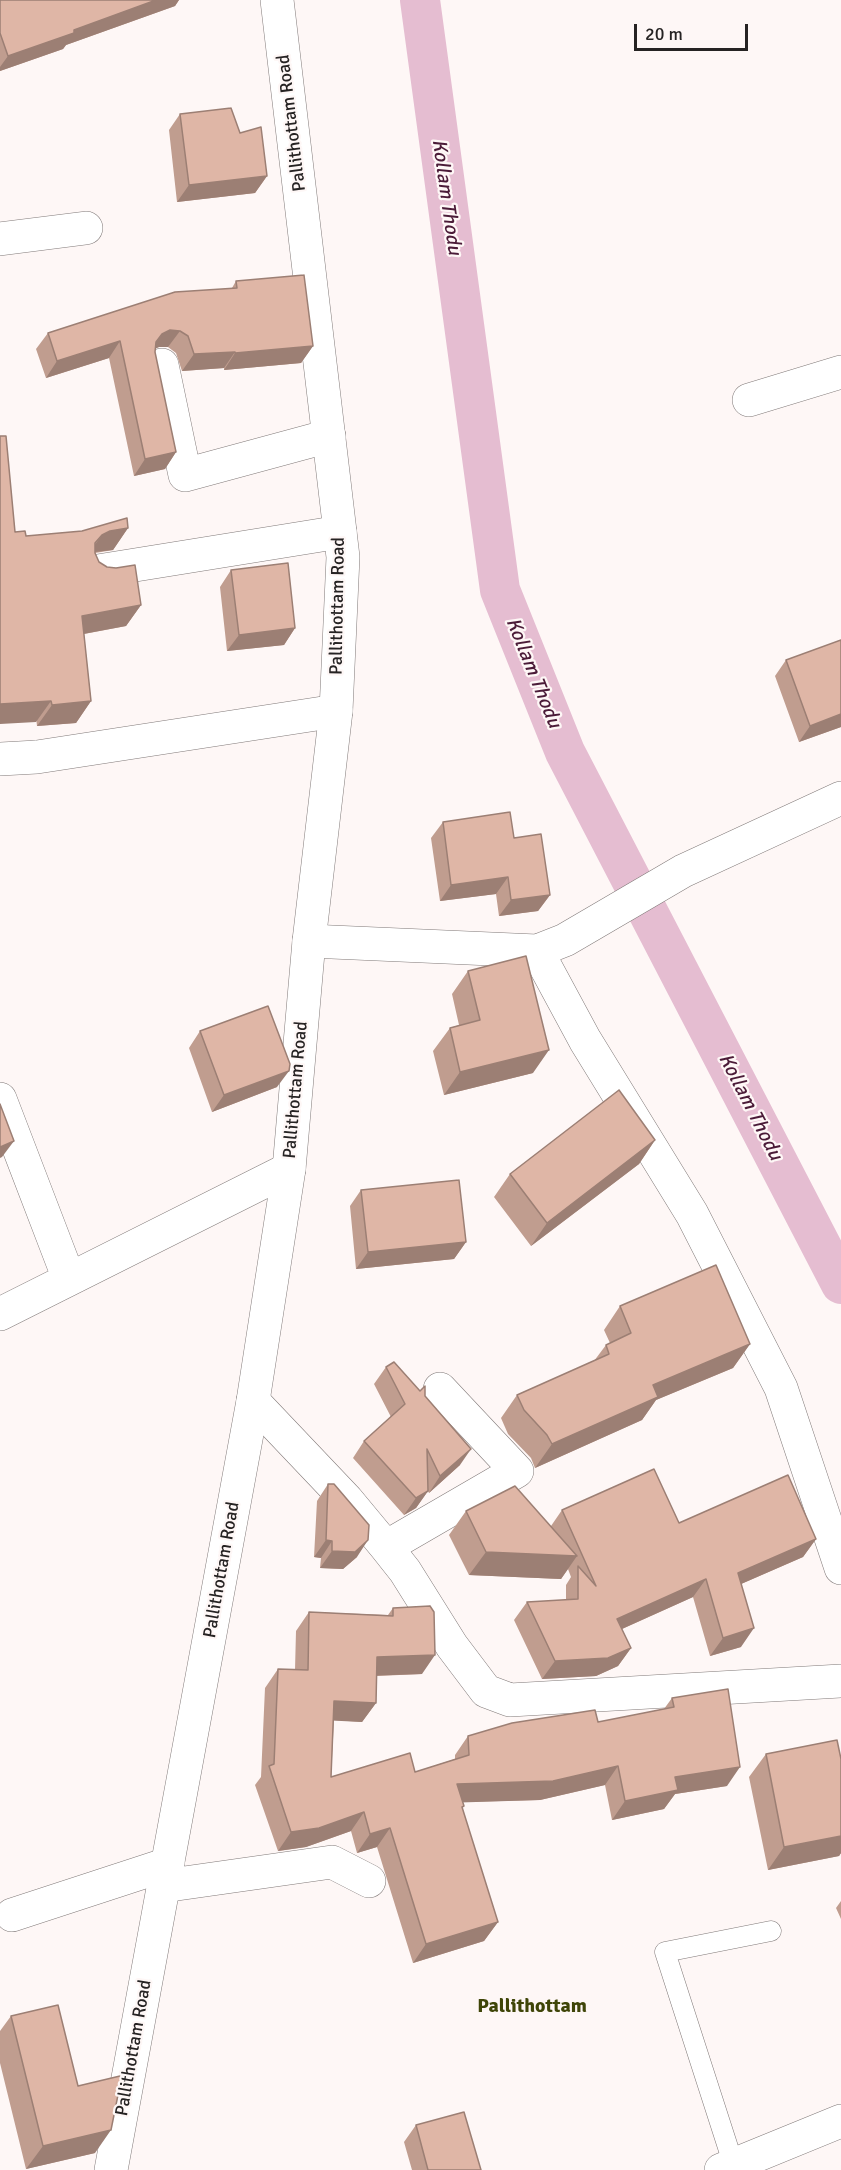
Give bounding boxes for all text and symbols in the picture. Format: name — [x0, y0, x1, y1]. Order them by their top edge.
scale bar — [637, 12, 751, 50]
text: 20 m — [645, 23, 683, 45]
street label: Pallithottam Road — [273, 53, 311, 193]
water label: Kollam Thodu — [426, 138, 466, 256]
street label: Pallithottam Road — [326, 537, 350, 675]
water label: Kollam Thodu — [500, 614, 566, 732]
street label: Pallithottam Road — [279, 1020, 313, 1160]
water label: Kollam Thodu — [713, 1050, 787, 1164]
street label: Pallithottam Road — [199, 1500, 245, 1640]
street label: Pallithottam Road — [111, 1978, 157, 2118]
district label: Pallithottam — [477, 1995, 587, 2019]

